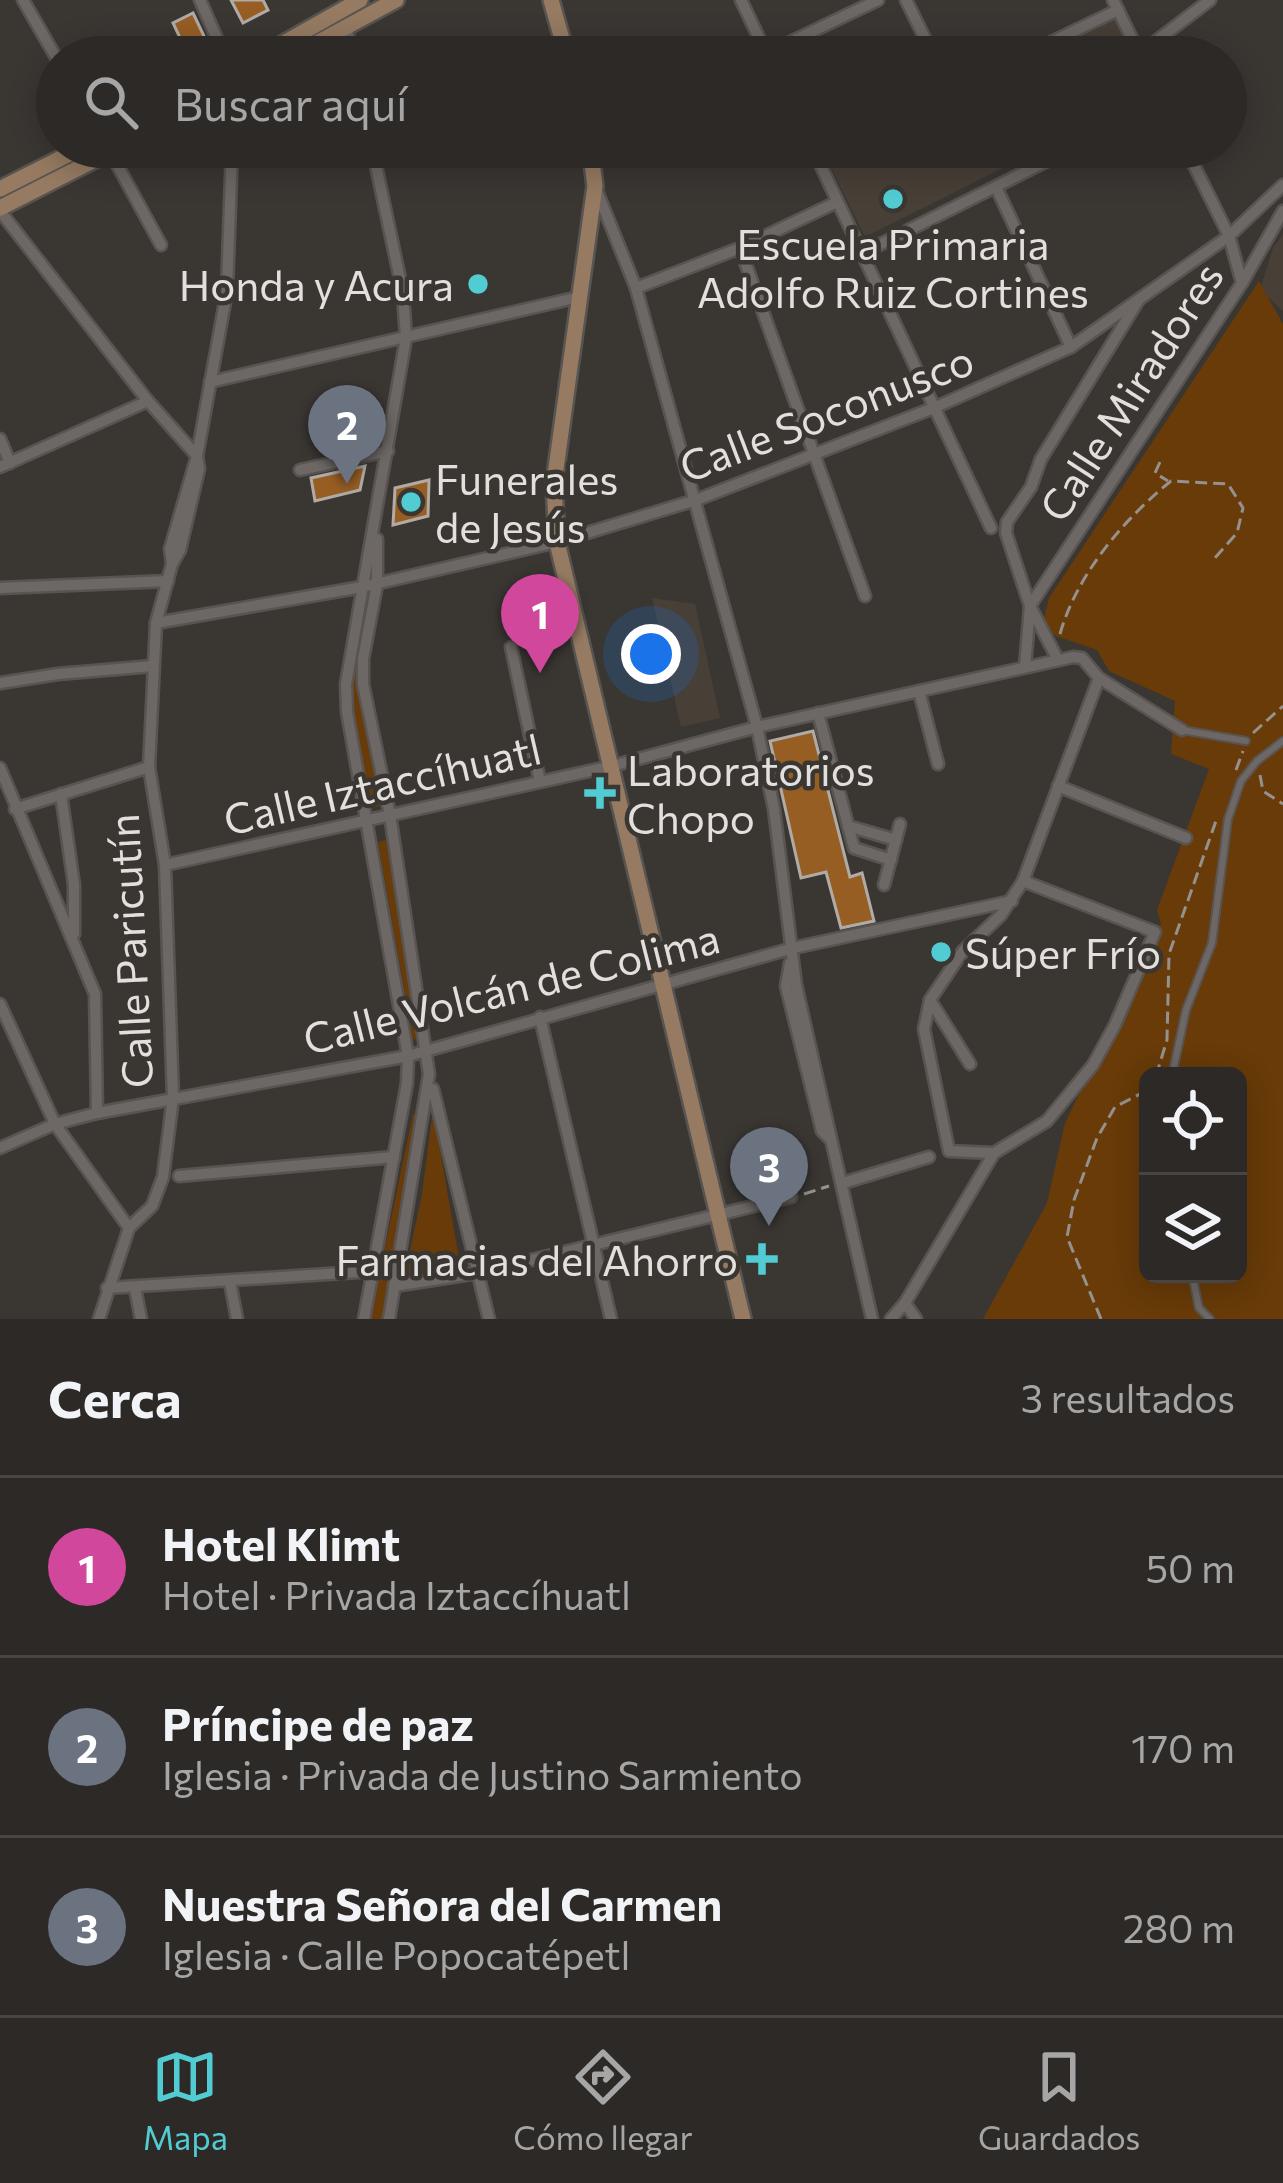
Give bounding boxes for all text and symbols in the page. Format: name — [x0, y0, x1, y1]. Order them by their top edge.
search box — [36, 36, 1247, 168]
icon: search — [78, 69, 144, 135]
text: Buscar aquí — [174, 75, 408, 130]
marker: Escuela Primaria Adolfo Ruiz Cortines — [880, 186, 906, 212]
place label: Escuela Primaria Adolfo Ruiz Cortines — [697, 217, 1089, 317]
street label: Calle Miradores — [1027, 252, 1233, 530]
place label: Honda y Acura — [179, 258, 454, 310]
marker: Honda y Acura — [465, 271, 491, 297]
street label: Calle Soconusco — [672, 332, 980, 492]
pin: 2 — [308, 385, 386, 484]
place label: Funerales de Jesús — [435, 452, 618, 552]
marker: Funerales de Jesús — [398, 489, 424, 515]
pin: 1 — [501, 574, 579, 673]
your location — [621, 624, 681, 684]
street label: Calle Iztaccíhuatl — [218, 721, 546, 845]
place label: Laboratorios Chopo — [627, 743, 875, 843]
marker: Laboratorios Chopo — [584, 777, 616, 809]
street label: Calle Paricutín — [96, 813, 162, 1089]
street label: Calle Volcán de Colima — [298, 910, 724, 1064]
place label: Súper Frío — [965, 926, 1161, 978]
marker: Súper Frío — [928, 939, 954, 965]
map controls — [1139, 1067, 1247, 1283]
button: locate — [1139, 1067, 1247, 1175]
pin: 3 — [730, 1127, 808, 1226]
button: layers — [1139, 1175, 1247, 1283]
place label: Farmacias del Ahorro — [336, 1233, 738, 1285]
marker: Farmacias del Ahorro — [749, 1246, 775, 1272]
text: Cerca — [48, 1366, 182, 1429]
text: 3 resultados — [1021, 1373, 1235, 1421]
text: Hotel Klimt — [162, 1515, 400, 1570]
text: 1 — [78, 1543, 96, 1591]
text: 50 m — [1146, 1543, 1235, 1591]
text: Hotel · Privada Iztaccíhuatl — [162, 1570, 631, 1618]
text: Príncipe de paz — [162, 1695, 474, 1750]
text: 2 — [76, 1723, 98, 1771]
text: 170 m — [1131, 1723, 1235, 1771]
text: Iglesia · Privada de Justino Sarmiento — [162, 1750, 803, 1798]
text: Nuestra Señora del Carmen — [162, 1875, 722, 1930]
text: 3 — [76, 1903, 98, 1951]
text: 280 m — [1123, 1903, 1235, 1951]
text: Iglesia · Calle Popocatépetl — [162, 1930, 630, 1978]
tab: Mapa — [143, 2044, 228, 2157]
tab: Cómo llegar — [513, 2044, 693, 2157]
tab: Guardados — [978, 2044, 1140, 2157]

